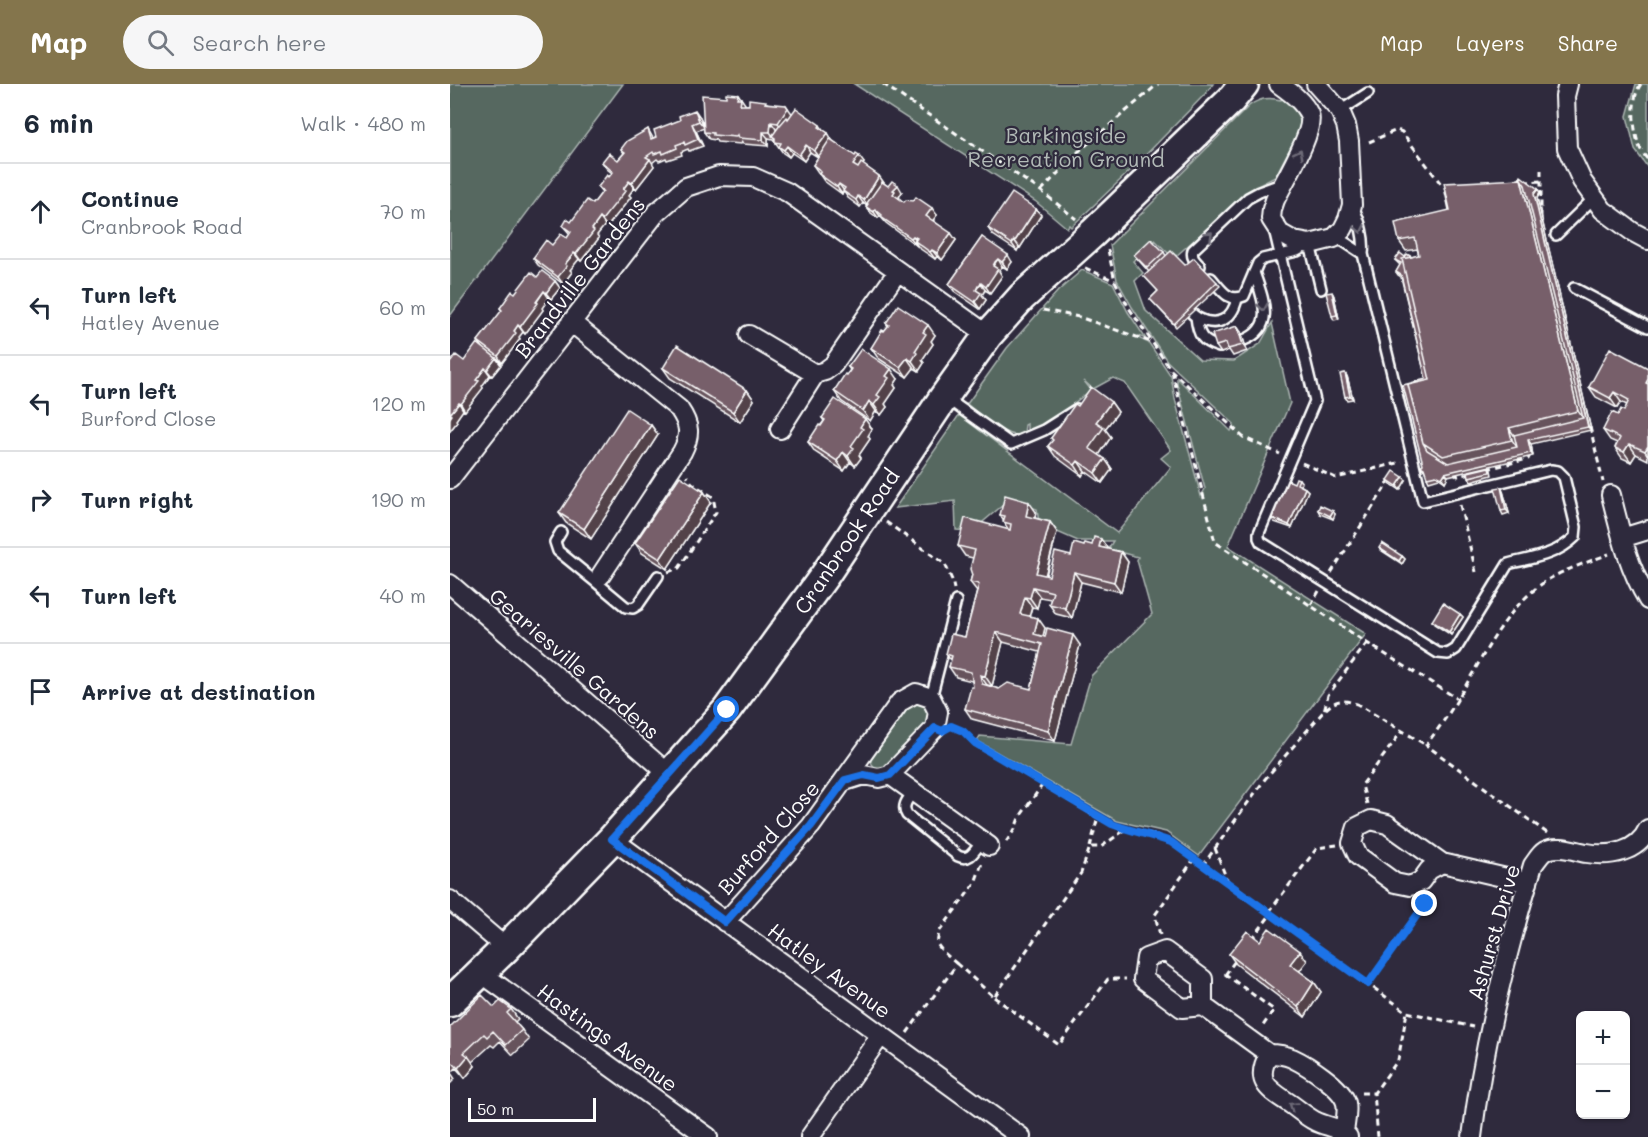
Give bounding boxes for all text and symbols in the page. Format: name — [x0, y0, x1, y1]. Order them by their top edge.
search box — [123, 15, 543, 69]
text: Map — [30, 24, 87, 60]
icon: search — [144, 26, 177, 59]
text: Search here — [192, 28, 326, 57]
text: Map — [1380, 29, 1423, 56]
text: Layers — [1456, 29, 1525, 56]
text: Share — [1558, 29, 1618, 56]
text: 6 min — [24, 106, 93, 140]
text: Walk · 480 m — [300, 110, 426, 136]
park label: Barkingside Recreation Ground — [968, 121, 1164, 172]
one-way arrow — [1291, 148, 1303, 159]
text: Continue — [81, 184, 179, 213]
street label: Brandville Gardens — [508, 191, 650, 363]
icon: ahead — [24, 195, 57, 228]
text: 70 m — [380, 198, 426, 224]
text: Cranbrook Road — [81, 213, 242, 239]
one-way arrow — [1353, 224, 1366, 234]
one-way arrow — [1202, 231, 1213, 242]
text: Turn left — [81, 280, 177, 309]
icon: left — [24, 291, 57, 324]
text: 60 m — [379, 294, 426, 320]
one-way arrow — [1256, 302, 1269, 312]
text: Hatley Avenue — [81, 309, 220, 335]
text: Turn left — [81, 376, 177, 405]
icon: left — [24, 387, 57, 420]
text: 120 m — [371, 390, 426, 416]
text: Burford Close — [81, 405, 216, 431]
street label: Cranbrook Road — [787, 463, 905, 619]
icon: right — [24, 483, 57, 516]
text: Turn right — [81, 485, 193, 514]
text: 190 m — [371, 486, 426, 512]
icon: left — [24, 579, 57, 612]
text: Turn left — [81, 581, 177, 610]
text: 40 m — [380, 582, 426, 608]
street label: Geariesville Gardens — [484, 582, 666, 744]
icon: arrive — [24, 675, 57, 708]
text: Arrive at destination — [81, 677, 316, 706]
route start — [713, 696, 739, 722]
street label: Burford Close — [711, 774, 825, 900]
street label: Ashurst Drive — [1461, 861, 1525, 1003]
route end — [1411, 890, 1437, 916]
street label: Hatley Avenue — [763, 916, 897, 1024]
street label: Hastings Avenue — [532, 977, 684, 1097]
map controls — [1576, 1011, 1630, 1119]
button: + — [1576, 1011, 1630, 1065]
button: − — [1576, 1065, 1630, 1119]
scale bar — [468, 1095, 596, 1122]
text: 50 m — [477, 1098, 514, 1119]
one-way arrow — [1288, 1102, 1299, 1113]

